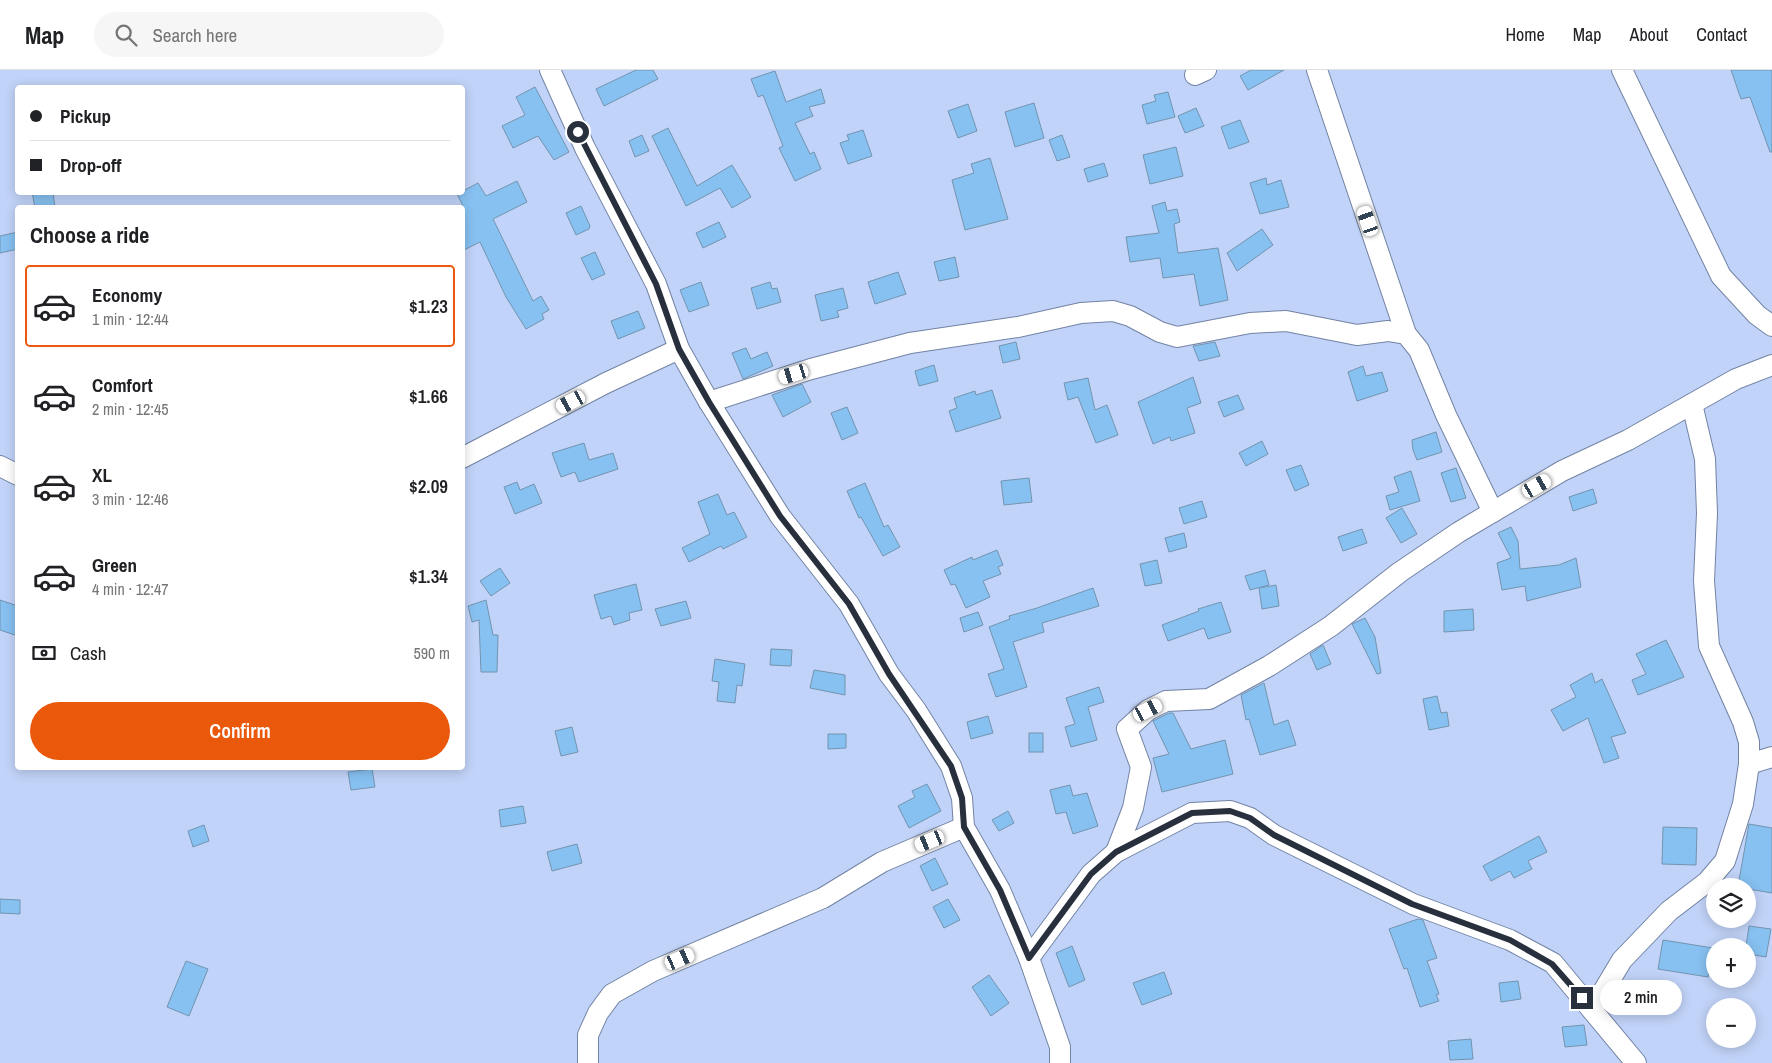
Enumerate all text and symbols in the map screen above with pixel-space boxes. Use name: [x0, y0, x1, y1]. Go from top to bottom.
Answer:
search box: [94, 12, 444, 57]
text: Map: [25, 19, 64, 51]
icon: search: [112, 21, 140, 49]
text: Search here: [152, 22, 237, 48]
text: Home: [1505, 22, 1545, 47]
text: Map: [1573, 22, 1602, 47]
text: About: [1630, 22, 1668, 47]
text: Contact: [1696, 22, 1747, 47]
text: Pickup: [60, 103, 111, 129]
route start: [567, 121, 589, 143]
text: Drop-off: [60, 152, 121, 178]
car: [1356, 204, 1379, 238]
text: Choose a ride: [30, 220, 149, 250]
text: Economy: [92, 282, 162, 308]
icon: car: [32, 284, 77, 329]
text: $1.23: [409, 293, 448, 319]
text: 1 min · 12:44: [92, 308, 169, 330]
car: [777, 362, 810, 386]
text: Comfort: [92, 372, 153, 398]
icon: car: [32, 374, 77, 419]
text: $1.66: [409, 383, 448, 409]
car: [554, 388, 587, 416]
text: 2 min · 12:45: [92, 398, 169, 420]
text: XL: [92, 462, 112, 488]
icon: car: [32, 464, 77, 509]
car: [1520, 472, 1553, 500]
text: $2.09: [409, 473, 448, 499]
text: 3 min · 12:46: [92, 488, 169, 510]
text: Green: [92, 552, 137, 578]
icon: car: [32, 554, 77, 599]
text: $1.34: [409, 563, 448, 589]
text: 4 min · 12:47: [92, 578, 169, 600]
icon: cash: [30, 639, 58, 667]
text: Cash: [70, 640, 106, 666]
text: 590 m: [414, 642, 450, 664]
car: [1131, 697, 1164, 723]
button: Confirm: [30, 702, 450, 760]
car: [913, 828, 946, 854]
map controls: [1706, 878, 1756, 1048]
button: layers: [1706, 878, 1756, 928]
button: +: [1706, 938, 1756, 988]
car: [663, 946, 696, 972]
callout: 2 min: [1600, 980, 1682, 1016]
text: 2 min: [1624, 986, 1658, 1008]
route end: [1571, 987, 1593, 1009]
button: −: [1706, 998, 1756, 1048]

